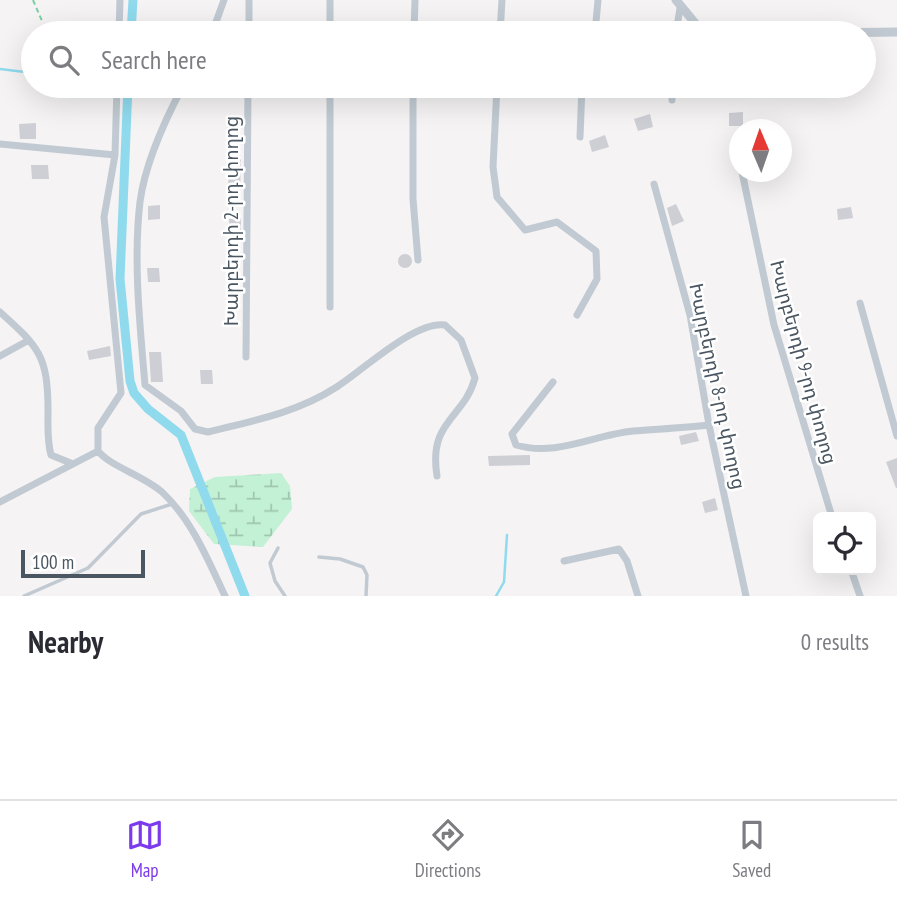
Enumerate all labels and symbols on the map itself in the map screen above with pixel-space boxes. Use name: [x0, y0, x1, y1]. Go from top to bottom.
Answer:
street label: Խարբերդի 2-րդ փողոց: [219, 116, 243, 326]
north arrow: [729, 119, 792, 182]
street label: Խարբերդի 9-րդ փողոց: [765, 257, 843, 467]
street label: Խարբերդի 8-րդ փողոց: [684, 281, 752, 491]
scale bar: [21, 547, 145, 579]

